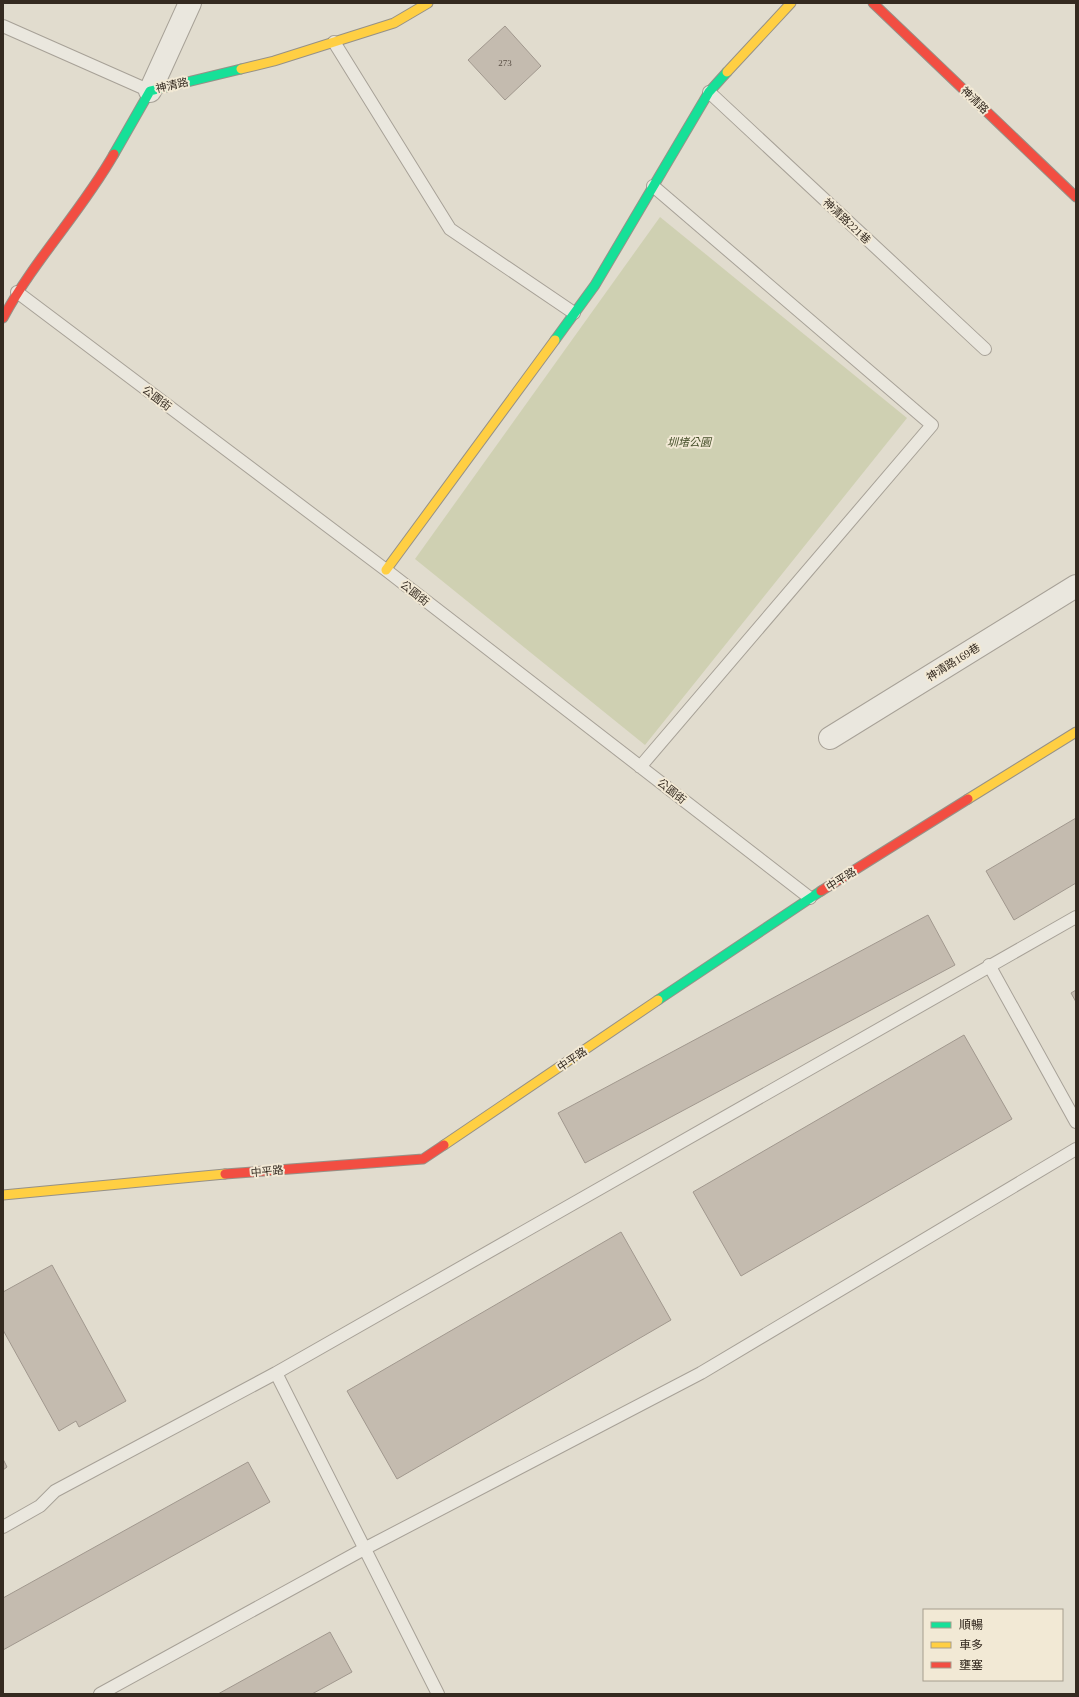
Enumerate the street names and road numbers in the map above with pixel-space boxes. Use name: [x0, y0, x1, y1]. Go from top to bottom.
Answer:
street label: 神清路: [155, 75, 189, 95]
street label: 神清路: [959, 84, 991, 116]
street label: 神清路221巷: [821, 196, 873, 246]
street label: 公園街: [140, 383, 174, 413]
street label: 公園街: [398, 578, 432, 608]
street label: 神清路169巷: [924, 641, 982, 683]
street label: 公園街: [655, 776, 689, 806]
street label: 中平路: [824, 865, 858, 893]
street label: 中平路: [555, 1045, 589, 1073]
street label: 中平路: [250, 1164, 284, 1178]

